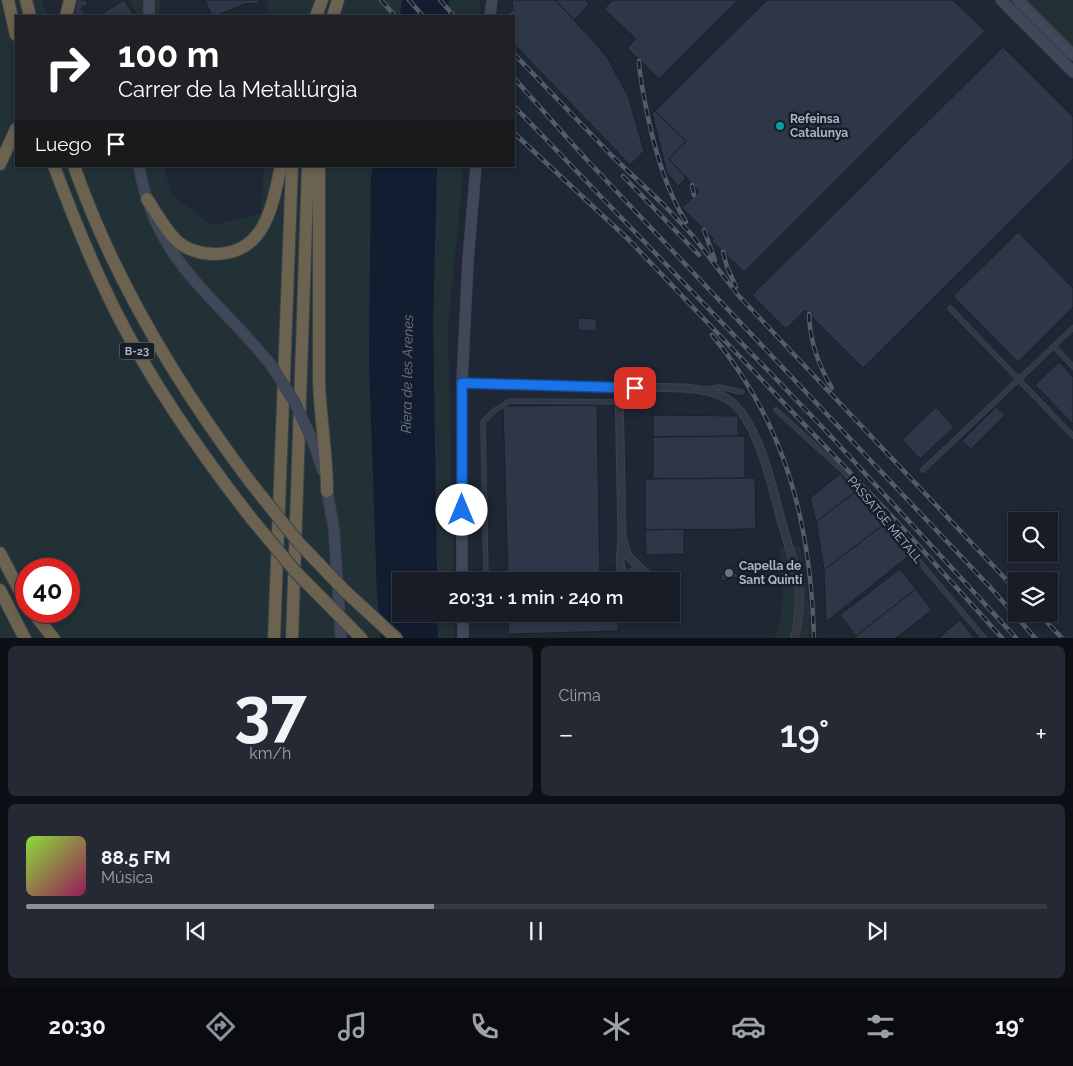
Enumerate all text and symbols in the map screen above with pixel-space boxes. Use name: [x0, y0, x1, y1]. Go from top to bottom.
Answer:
text: 100 m: [118, 34, 219, 75]
icon: right: [35, 35, 100, 100]
text: Carrer de la Metal·lúrgia: [118, 76, 357, 102]
place label: Refeinsa Catalunya: [790, 112, 848, 140]
marker: Refeinsa Catalunya: [774, 120, 786, 132]
icon: arrive: [102, 130, 130, 158]
text: Luego: [35, 133, 92, 155]
water label: Riera de les Arenes: [398, 314, 416, 434]
road number: B-23: [120, 342, 154, 360]
pin: [614, 367, 656, 409]
icon: arrive: [621, 374, 649, 402]
street label: PASSATGE METALL: [845, 474, 925, 566]
position arrow: [435, 483, 487, 535]
map controls: [1008, 512, 1058, 622]
button: search: [1008, 512, 1058, 562]
speed limit sign: 40: [15, 558, 80, 623]
place label: Capella de Sant Quintí: [739, 559, 803, 587]
marker: Capella de Sant Quintí: [723, 567, 735, 579]
button: layers: [1008, 572, 1058, 622]
text: 20:31 · 1 min · 240 m: [449, 586, 623, 608]
text: 37: [234, 673, 307, 749]
text: Clima: [559, 686, 601, 705]
text: 19°: [780, 711, 829, 756]
text: −: [559, 718, 574, 751]
text: +: [1035, 718, 1047, 751]
text: km/h: [249, 744, 291, 763]
text: 88.5 FM: [101, 846, 171, 868]
text: Música: [101, 868, 153, 887]
icon: previous: [182, 917, 210, 945]
icon: pause: [522, 917, 550, 945]
icon: next: [863, 917, 891, 945]
icon: directions: [203, 1009, 238, 1044]
icon: music: [335, 1009, 370, 1044]
icon: phone: [467, 1009, 502, 1044]
icon: climate: [599, 1009, 634, 1044]
icon: car: [731, 1009, 766, 1044]
icon: filters: [863, 1009, 898, 1044]
text: 20:30: [49, 1013, 106, 1039]
text: 19°: [995, 1013, 1024, 1039]

